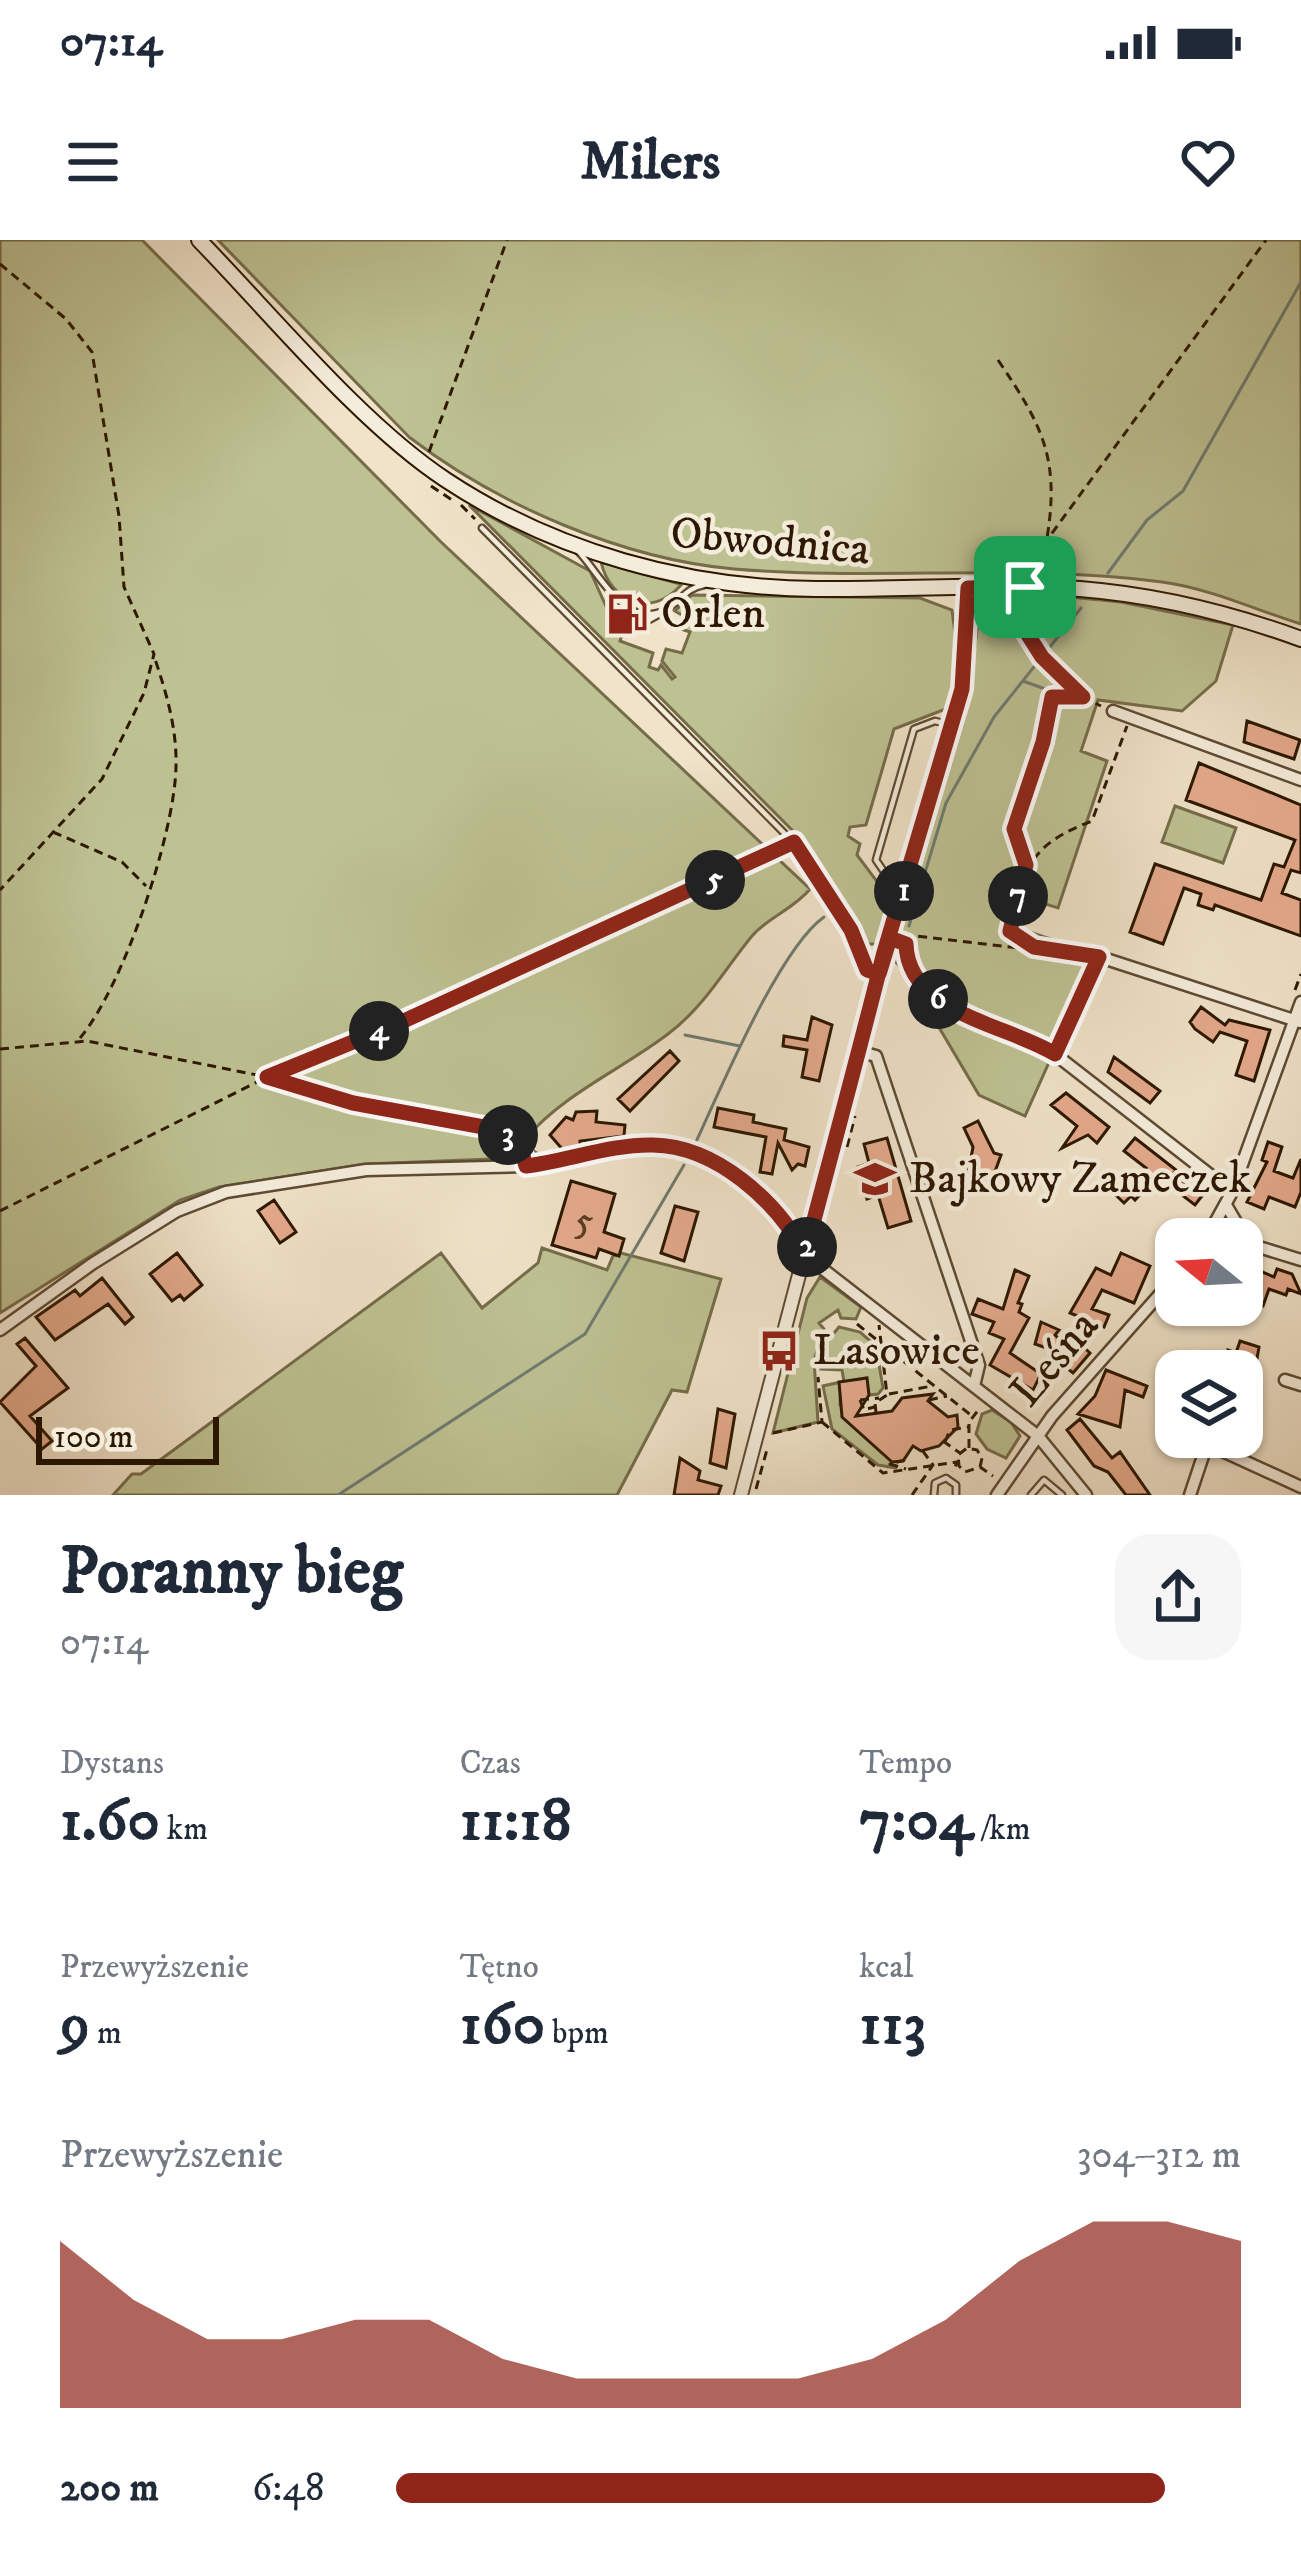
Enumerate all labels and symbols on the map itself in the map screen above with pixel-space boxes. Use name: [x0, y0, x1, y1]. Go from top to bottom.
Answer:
street label: Obwodnica: [668, 505, 872, 579]
pin: [974, 536, 1076, 638]
place label: Orlen: [661, 586, 765, 642]
fuel station icon: Orlen: [604, 591, 650, 637]
pin: 5: [685, 850, 745, 910]
pin: 1: [874, 861, 934, 921]
pin: 7: [988, 866, 1048, 926]
pin: 6: [908, 969, 968, 1029]
pin: 4: [349, 1001, 409, 1061]
pin: 3: [478, 1105, 538, 1165]
place label: Bajkowy Zameczek: [909, 1151, 1251, 1207]
school or university icon: Bajkowy Zameczek: [852, 1156, 898, 1202]
house number: 5: [574, 1197, 594, 1246]
pin: 2: [777, 1217, 837, 1277]
north arrow: [1155, 1218, 1263, 1326]
street label: Leśna: [999, 1299, 1111, 1419]
place label: Lasowice: [813, 1323, 980, 1379]
bus stop icon: Lasowice: [756, 1328, 802, 1374]
scale bar: [36, 1411, 219, 1464]

